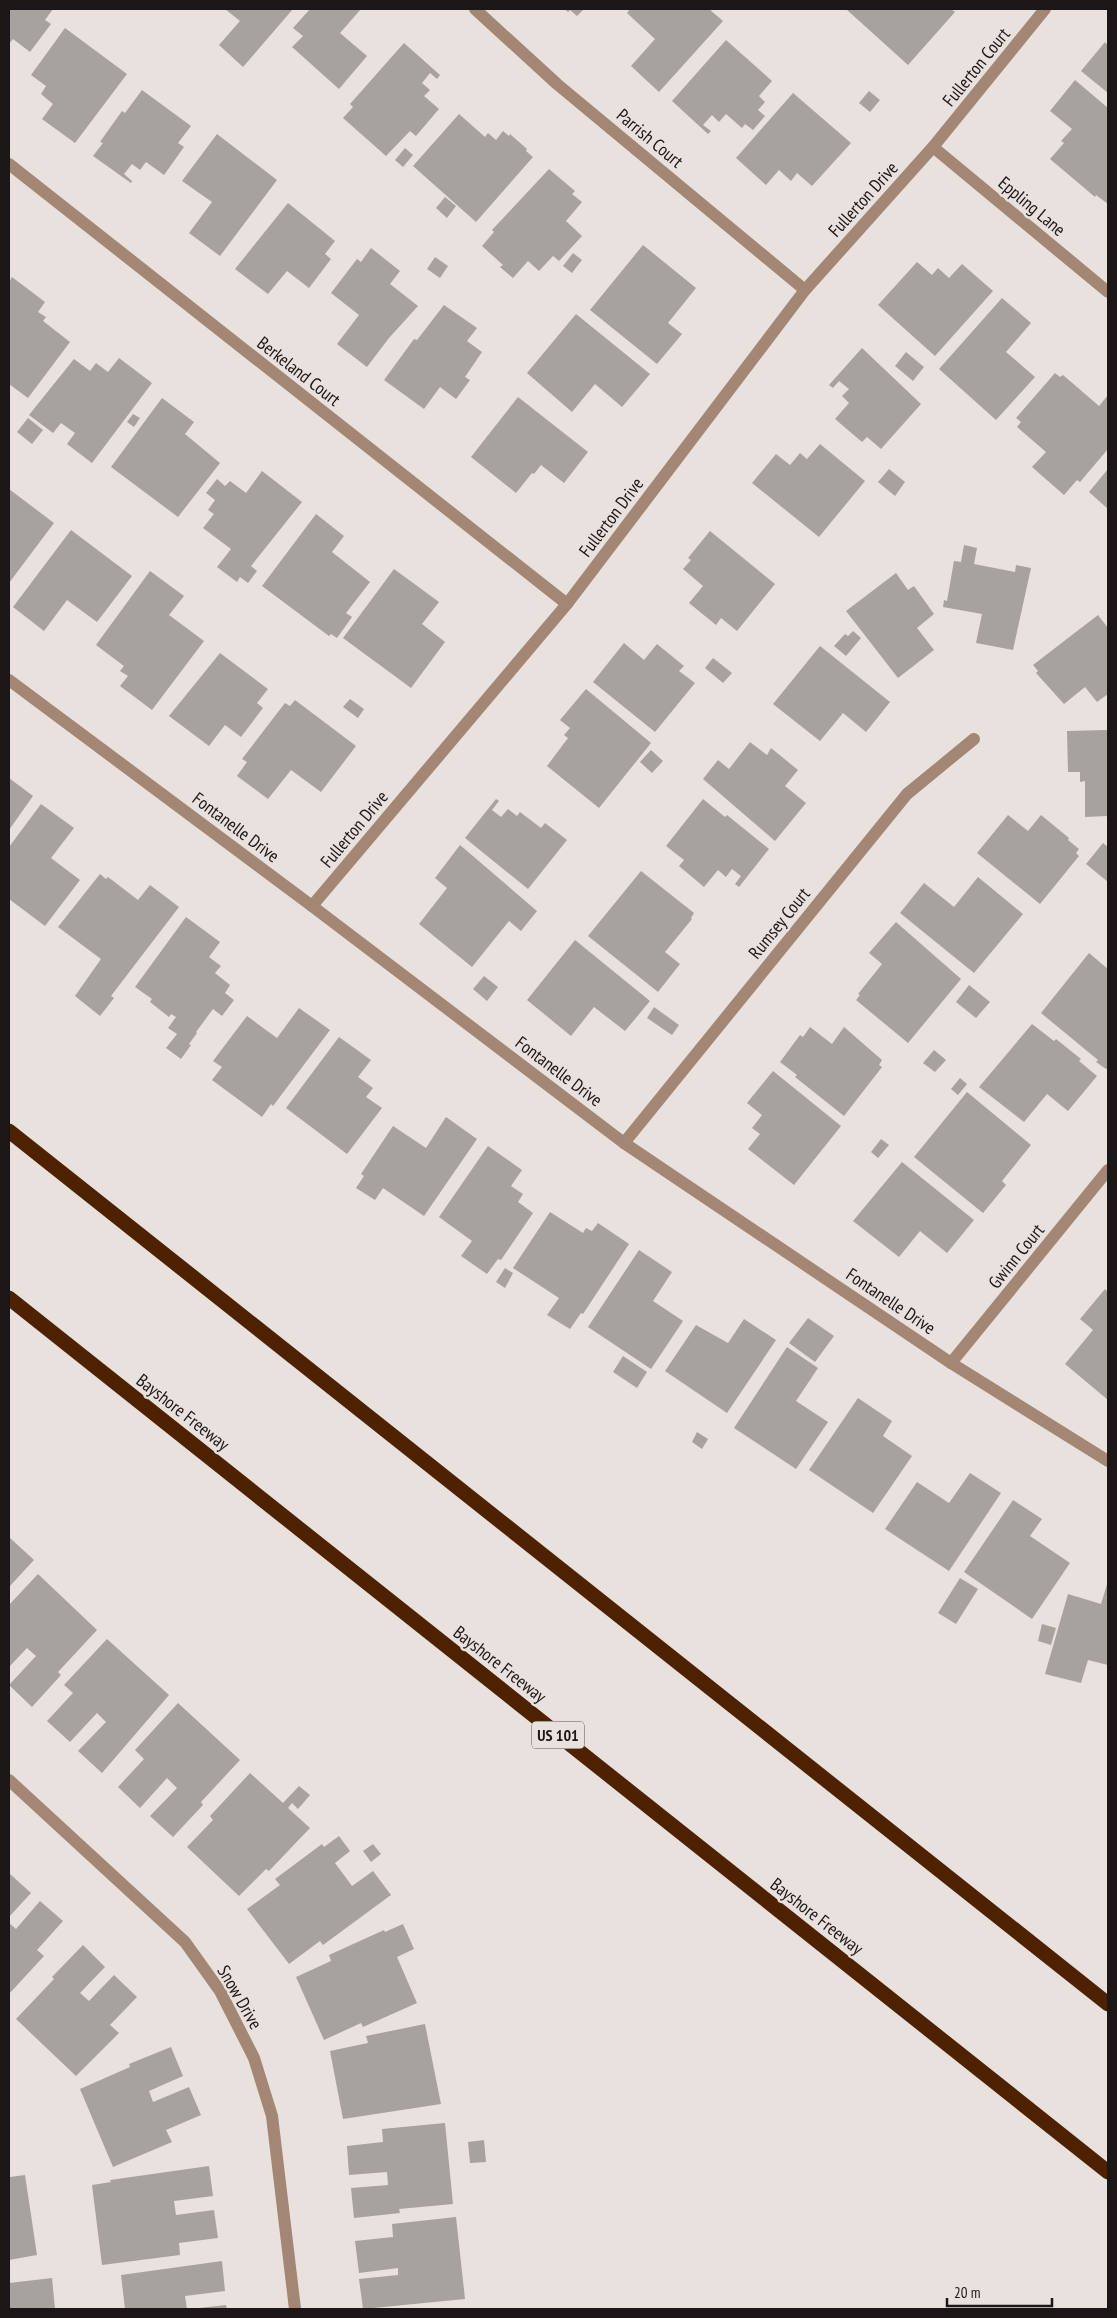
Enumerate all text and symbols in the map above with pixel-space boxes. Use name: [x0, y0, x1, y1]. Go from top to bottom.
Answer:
street label: Fullerton Court: [937, 23, 1015, 111]
street label: Parrish Court: [612, 103, 688, 173]
street label: Fullerton Drive: [823, 157, 903, 241]
street label: Eppling Lane: [994, 171, 1070, 241]
street label: Berkeland Court: [253, 331, 345, 411]
street label: Fullerton Drive: [574, 473, 648, 561]
street label: Fullerton Drive: [315, 786, 393, 872]
street label: Fontanelle Drive: [188, 787, 284, 867]
street label: Rumsey Court: [743, 883, 815, 963]
street label: Fontanelle Drive: [511, 1031, 607, 1111]
street label: Gwinn Court: [983, 1219, 1049, 1293]
street label: Fontanelle Drive: [842, 1263, 940, 1339]
street label: Bayshore Freeway: [132, 1368, 234, 1456]
street label: Bayshore Freeway: [449, 1620, 551, 1708]
road number: US 101: [532, 1722, 584, 1748]
street label: Bayshore Freeway: [766, 1872, 868, 1960]
street label: Snow Drive: [213, 1961, 267, 2033]
scale bar: [947, 2276, 1052, 2308]
text: 20 m: [954, 2283, 980, 2302]

